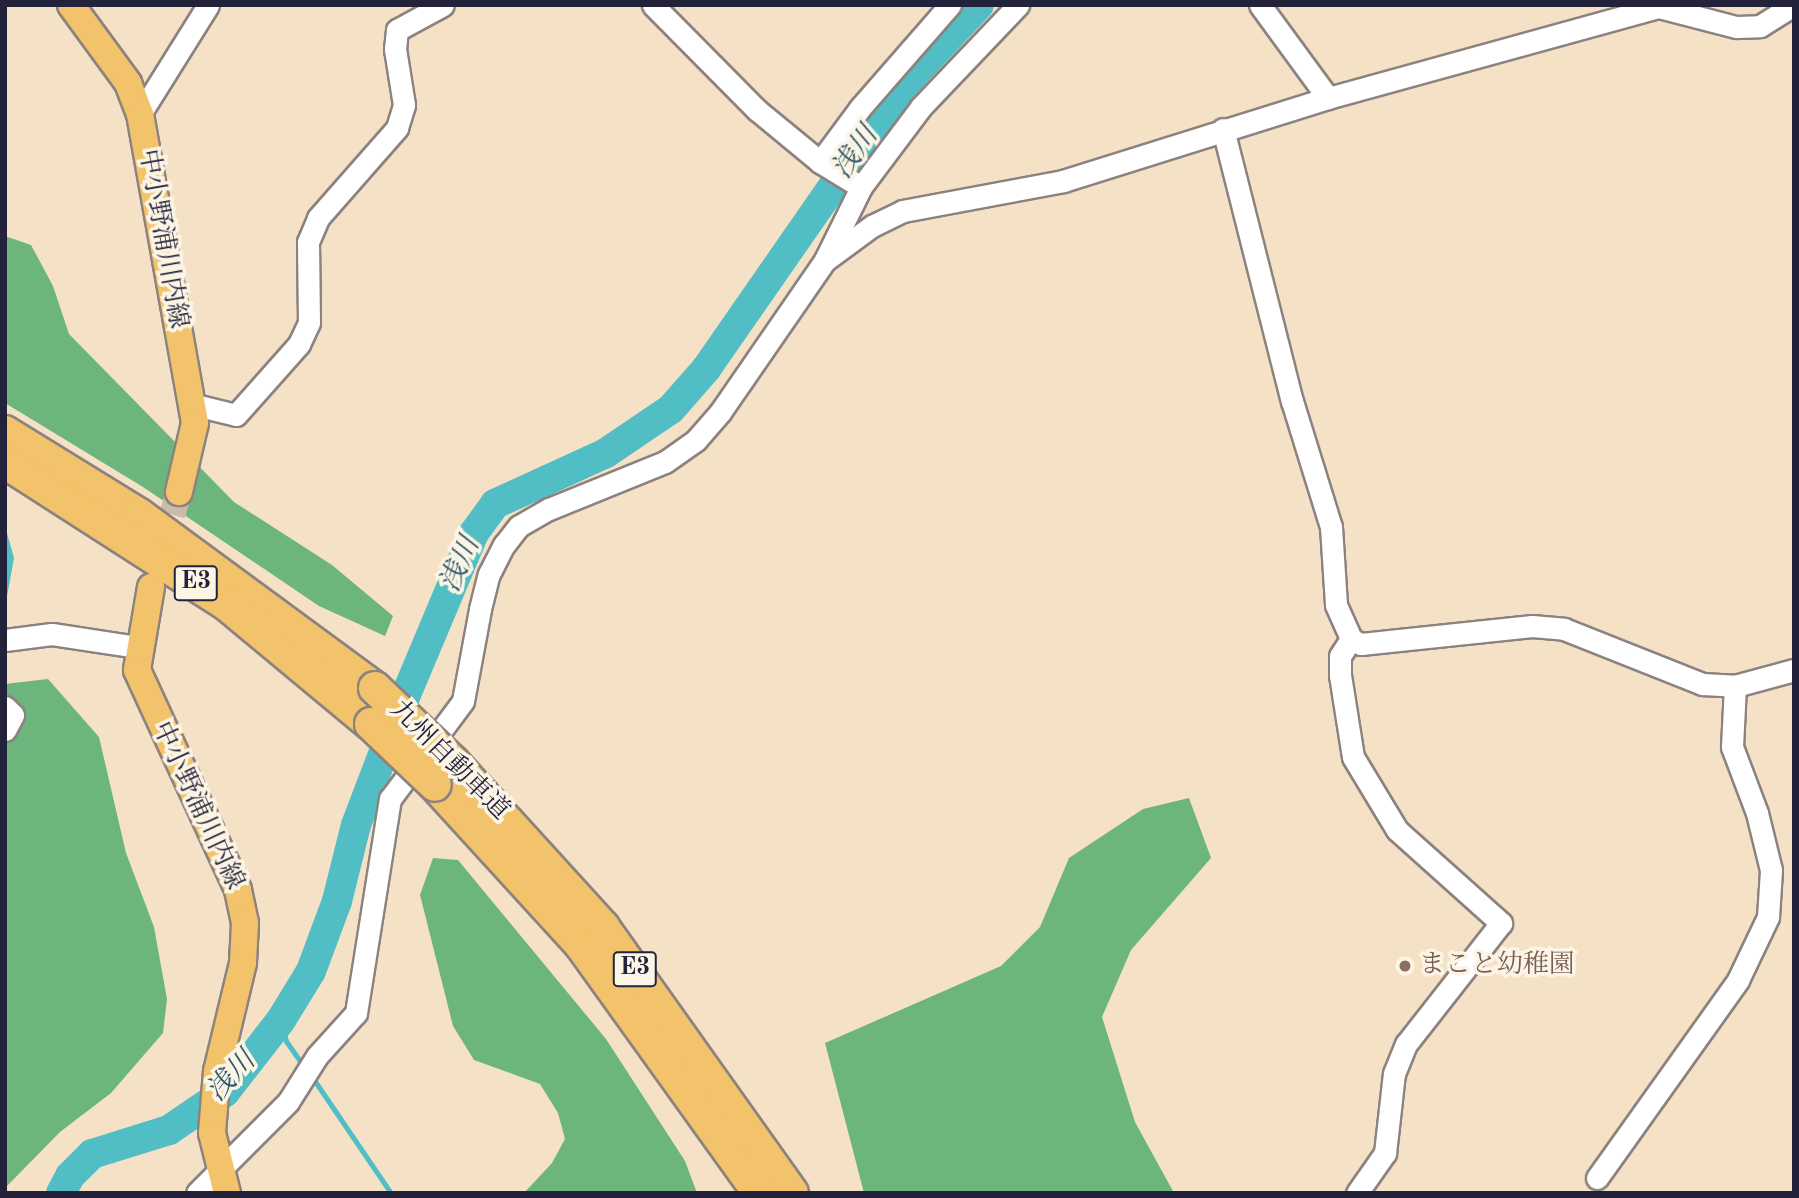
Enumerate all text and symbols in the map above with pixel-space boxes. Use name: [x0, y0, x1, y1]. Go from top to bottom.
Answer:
water label: 浅川: [826, 120, 886, 186]
street label: 中小野浦川内線: [131, 147, 193, 331]
water label: 浅川: [434, 533, 488, 597]
road number: E3: [173, 562, 219, 604]
street label: 九州自動車道: [383, 695, 515, 827]
street label: 中小野浦川内線: [144, 717, 250, 895]
road number: E3: [612, 948, 658, 989]
place label: まこと幼稚園: [1419, 950, 1575, 982]
marker: まこと幼稚園: [1397, 958, 1413, 974]
water label: 浅川: [201, 1045, 263, 1109]

